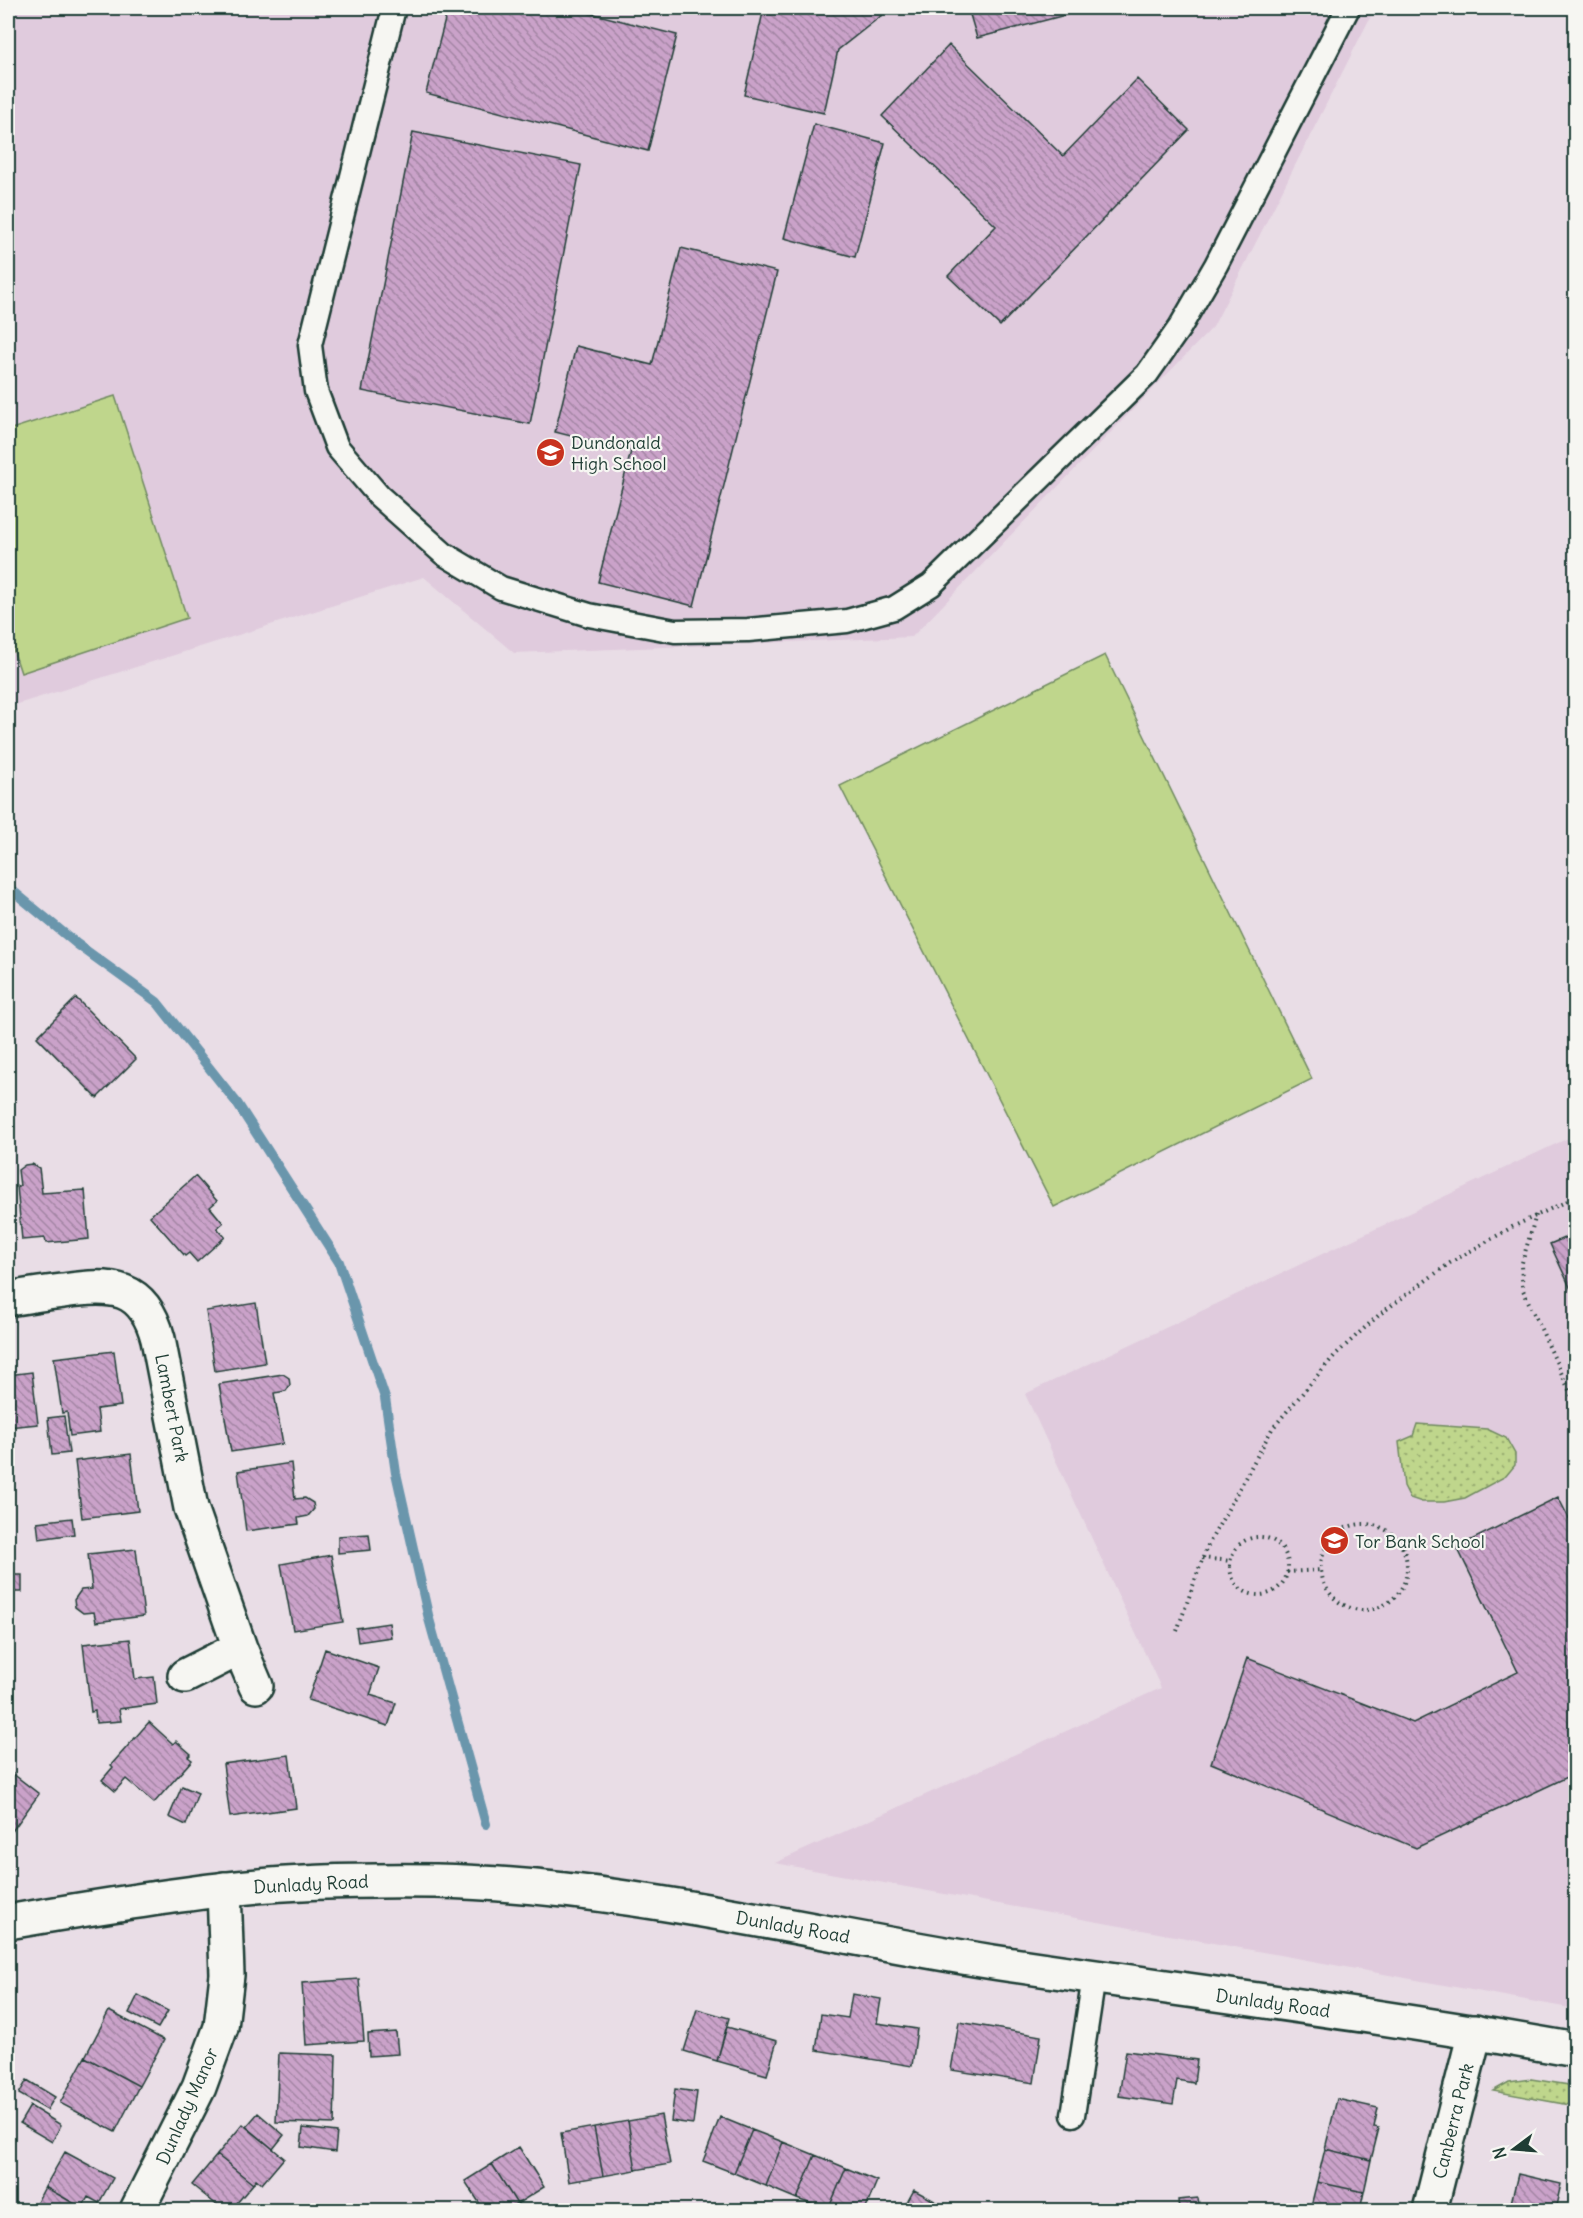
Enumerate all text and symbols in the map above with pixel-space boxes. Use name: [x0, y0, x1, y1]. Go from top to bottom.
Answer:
place label: Dundonald High School: [571, 431, 667, 475]
school or university icon: Dundonald High School: [534, 436, 566, 468]
street label: Lambert Park: [150, 1352, 194, 1464]
school or university icon: Tor Bank School: [1318, 1525, 1350, 1557]
place label: Tor Bank School: [1355, 1530, 1485, 1553]
street label: Dunlady Road: [253, 1869, 370, 1899]
street label: Dunlady Road: [734, 1906, 852, 1948]
street label: Dunlady Road: [1214, 1984, 1332, 2022]
street label: Dunlady Manor: [151, 2043, 223, 2168]
street label: Canberra Park: [1428, 2061, 1478, 2181]
north arrow: [1484, 2119, 1544, 2179]
text: N: [1488, 2145, 1511, 2161]

